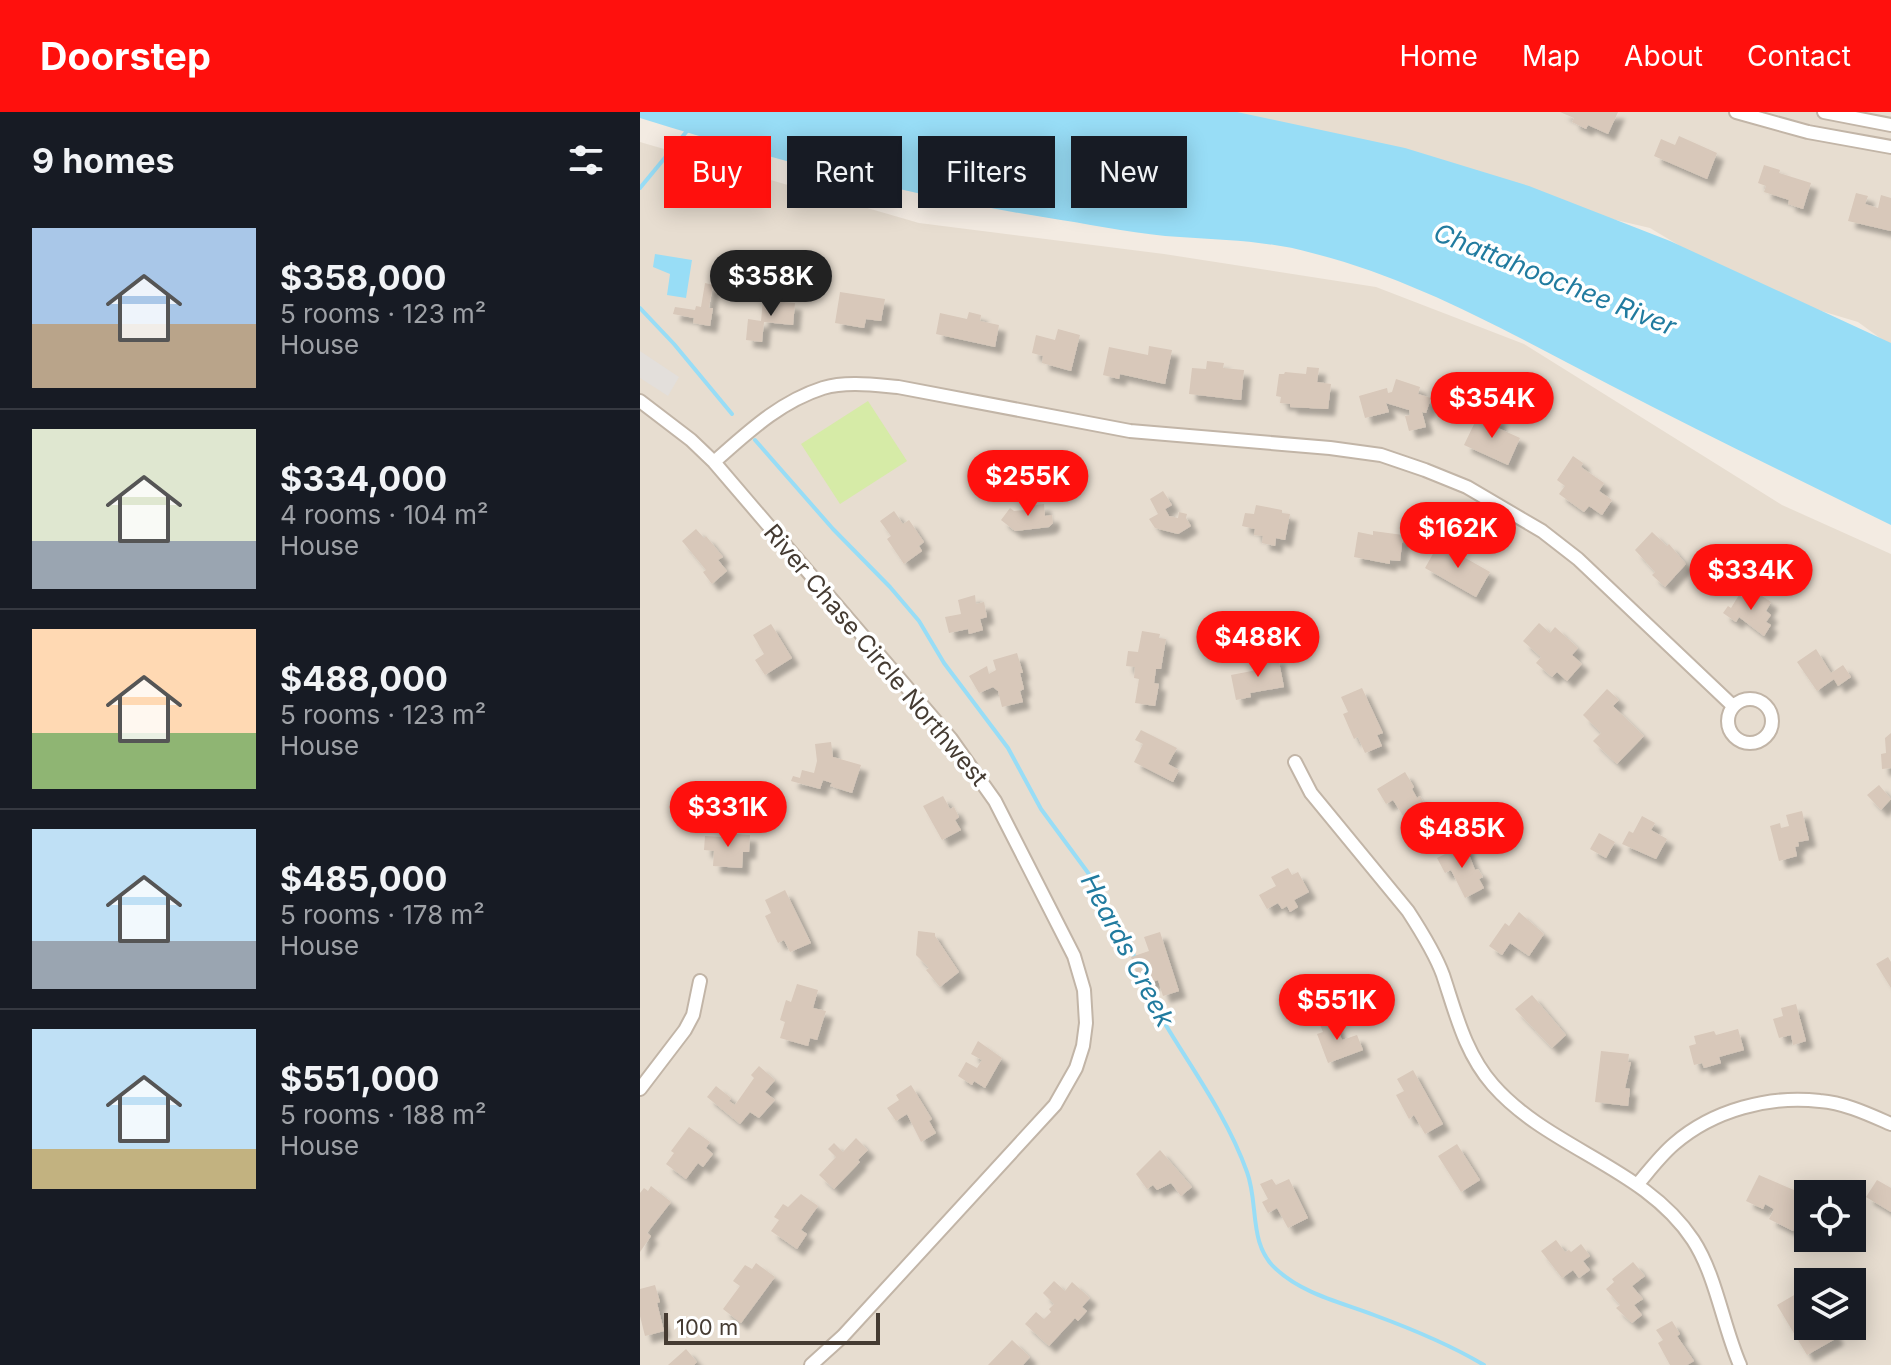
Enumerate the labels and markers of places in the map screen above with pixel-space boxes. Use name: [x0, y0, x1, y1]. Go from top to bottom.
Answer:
pin: $358K: [715, 250, 827, 318]
pin: $354K: [1436, 372, 1548, 440]
pin: $255K: [972, 450, 1084, 518]
pin: $162K: [1402, 502, 1514, 570]
pin: $334K: [1695, 544, 1807, 612]
pin: $488K: [1202, 611, 1314, 679]
pin: $331K: [672, 781, 784, 849]
pin: $485K: [1406, 802, 1518, 870]
pin: $551K: [1281, 974, 1393, 1042]

